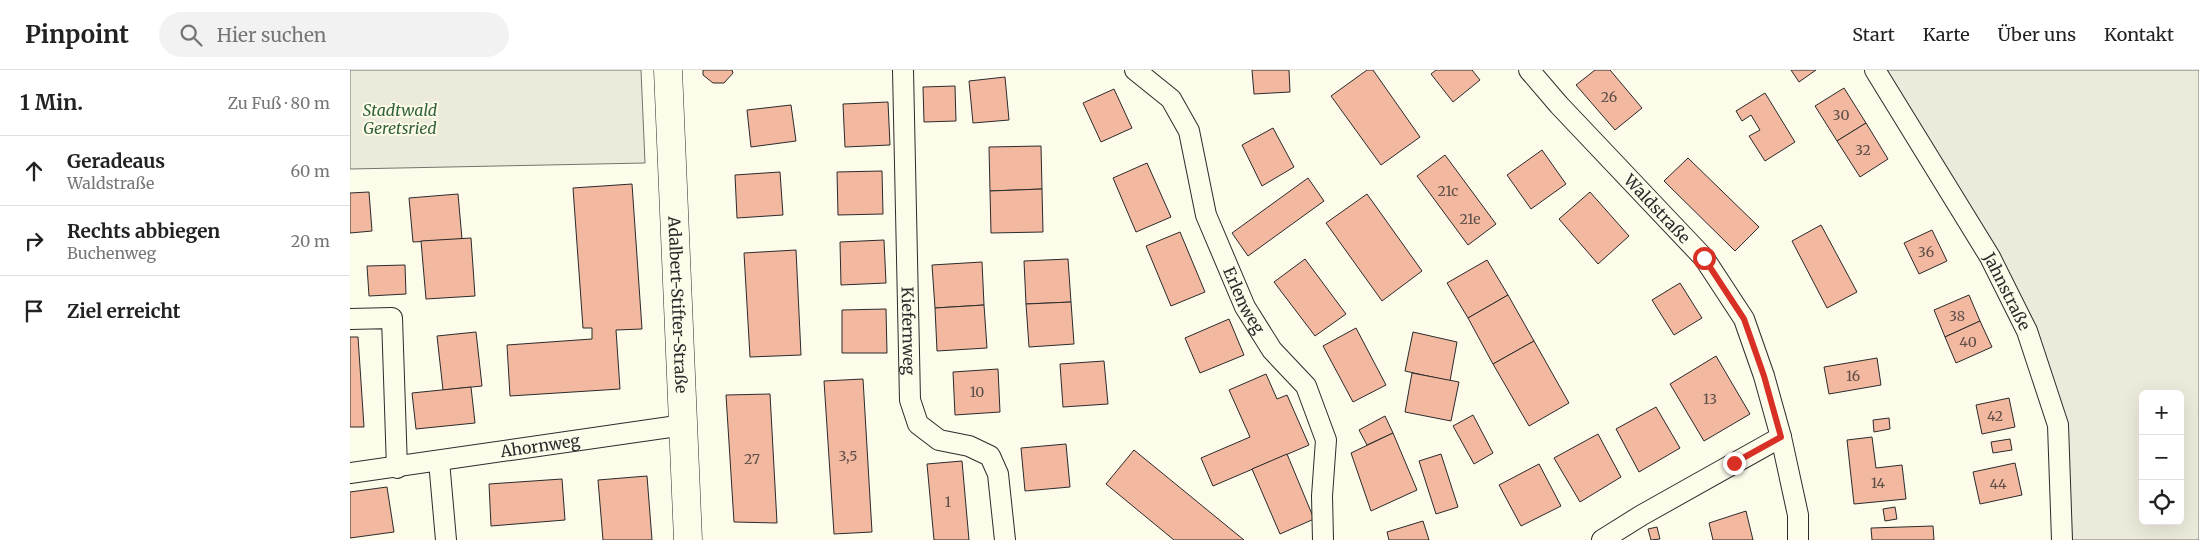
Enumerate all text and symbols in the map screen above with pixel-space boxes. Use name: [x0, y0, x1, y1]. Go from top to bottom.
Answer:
search box: [159, 12, 509, 57]
text: Pinpoint: [25, 19, 129, 50]
icon: search: [177, 21, 205, 49]
text: Hier suchen: [217, 23, 326, 47]
text: Start: [1852, 23, 1895, 46]
text: Karte: [1923, 23, 1970, 46]
text: Über uns: [1998, 23, 2076, 46]
text: Kontakt: [2104, 23, 2174, 46]
house number: 26: [1601, 88, 1617, 106]
text: 1 Min.: [20, 89, 83, 116]
text: Zu Fuß · 80 m: [228, 93, 330, 113]
park label: Stadtwald Geretsried: [363, 100, 438, 138]
house number: 30: [1833, 106, 1849, 124]
house number: 32: [1855, 141, 1871, 159]
text: Geradeaus: [67, 149, 165, 173]
icon: ahead: [20, 157, 48, 185]
text: 60 m: [290, 161, 330, 181]
street label: Waldstraße: [1619, 169, 1695, 247]
text: Waldstraße: [67, 173, 154, 193]
house number: 21c: [1438, 182, 1458, 200]
house number: 21e: [1459, 210, 1481, 228]
street label: Adalbert-Stifter-Straße: [664, 215, 692, 394]
text: Rechts abbiegen: [67, 219, 220, 243]
icon: right: [20, 227, 48, 255]
text: 20 m: [291, 231, 330, 251]
text: Buchenweg: [67, 243, 156, 263]
house number: 36: [1918, 243, 1934, 261]
route start: [1693, 247, 1716, 270]
street label: Jahnstraße: [1979, 248, 2035, 333]
street label: Erlenweg: [1219, 264, 1269, 338]
street label: Kiefernweg: [898, 287, 919, 376]
icon: arrive: [20, 297, 48, 325]
text: Ziel erreicht: [67, 299, 180, 323]
house number: 38: [1949, 307, 1965, 325]
house number: 40: [1959, 333, 1977, 351]
house number: 16: [1846, 367, 1860, 385]
house number: 10: [970, 383, 984, 401]
house number: 13: [1703, 390, 1717, 408]
map controls: [2139, 390, 2184, 525]
button: +: [2139, 390, 2184, 435]
house number: 42: [1987, 407, 2003, 425]
street label: Ahornweg: [498, 430, 582, 461]
button: −: [2139, 435, 2184, 480]
house number: 3,5: [839, 447, 857, 465]
house number: 27: [744, 450, 760, 468]
route end: [1723, 452, 1746, 475]
house number: 14: [1871, 474, 1885, 492]
house number: 44: [1989, 475, 2007, 493]
button: locate: [2139, 480, 2184, 525]
house number: 1: [945, 493, 951, 511]

